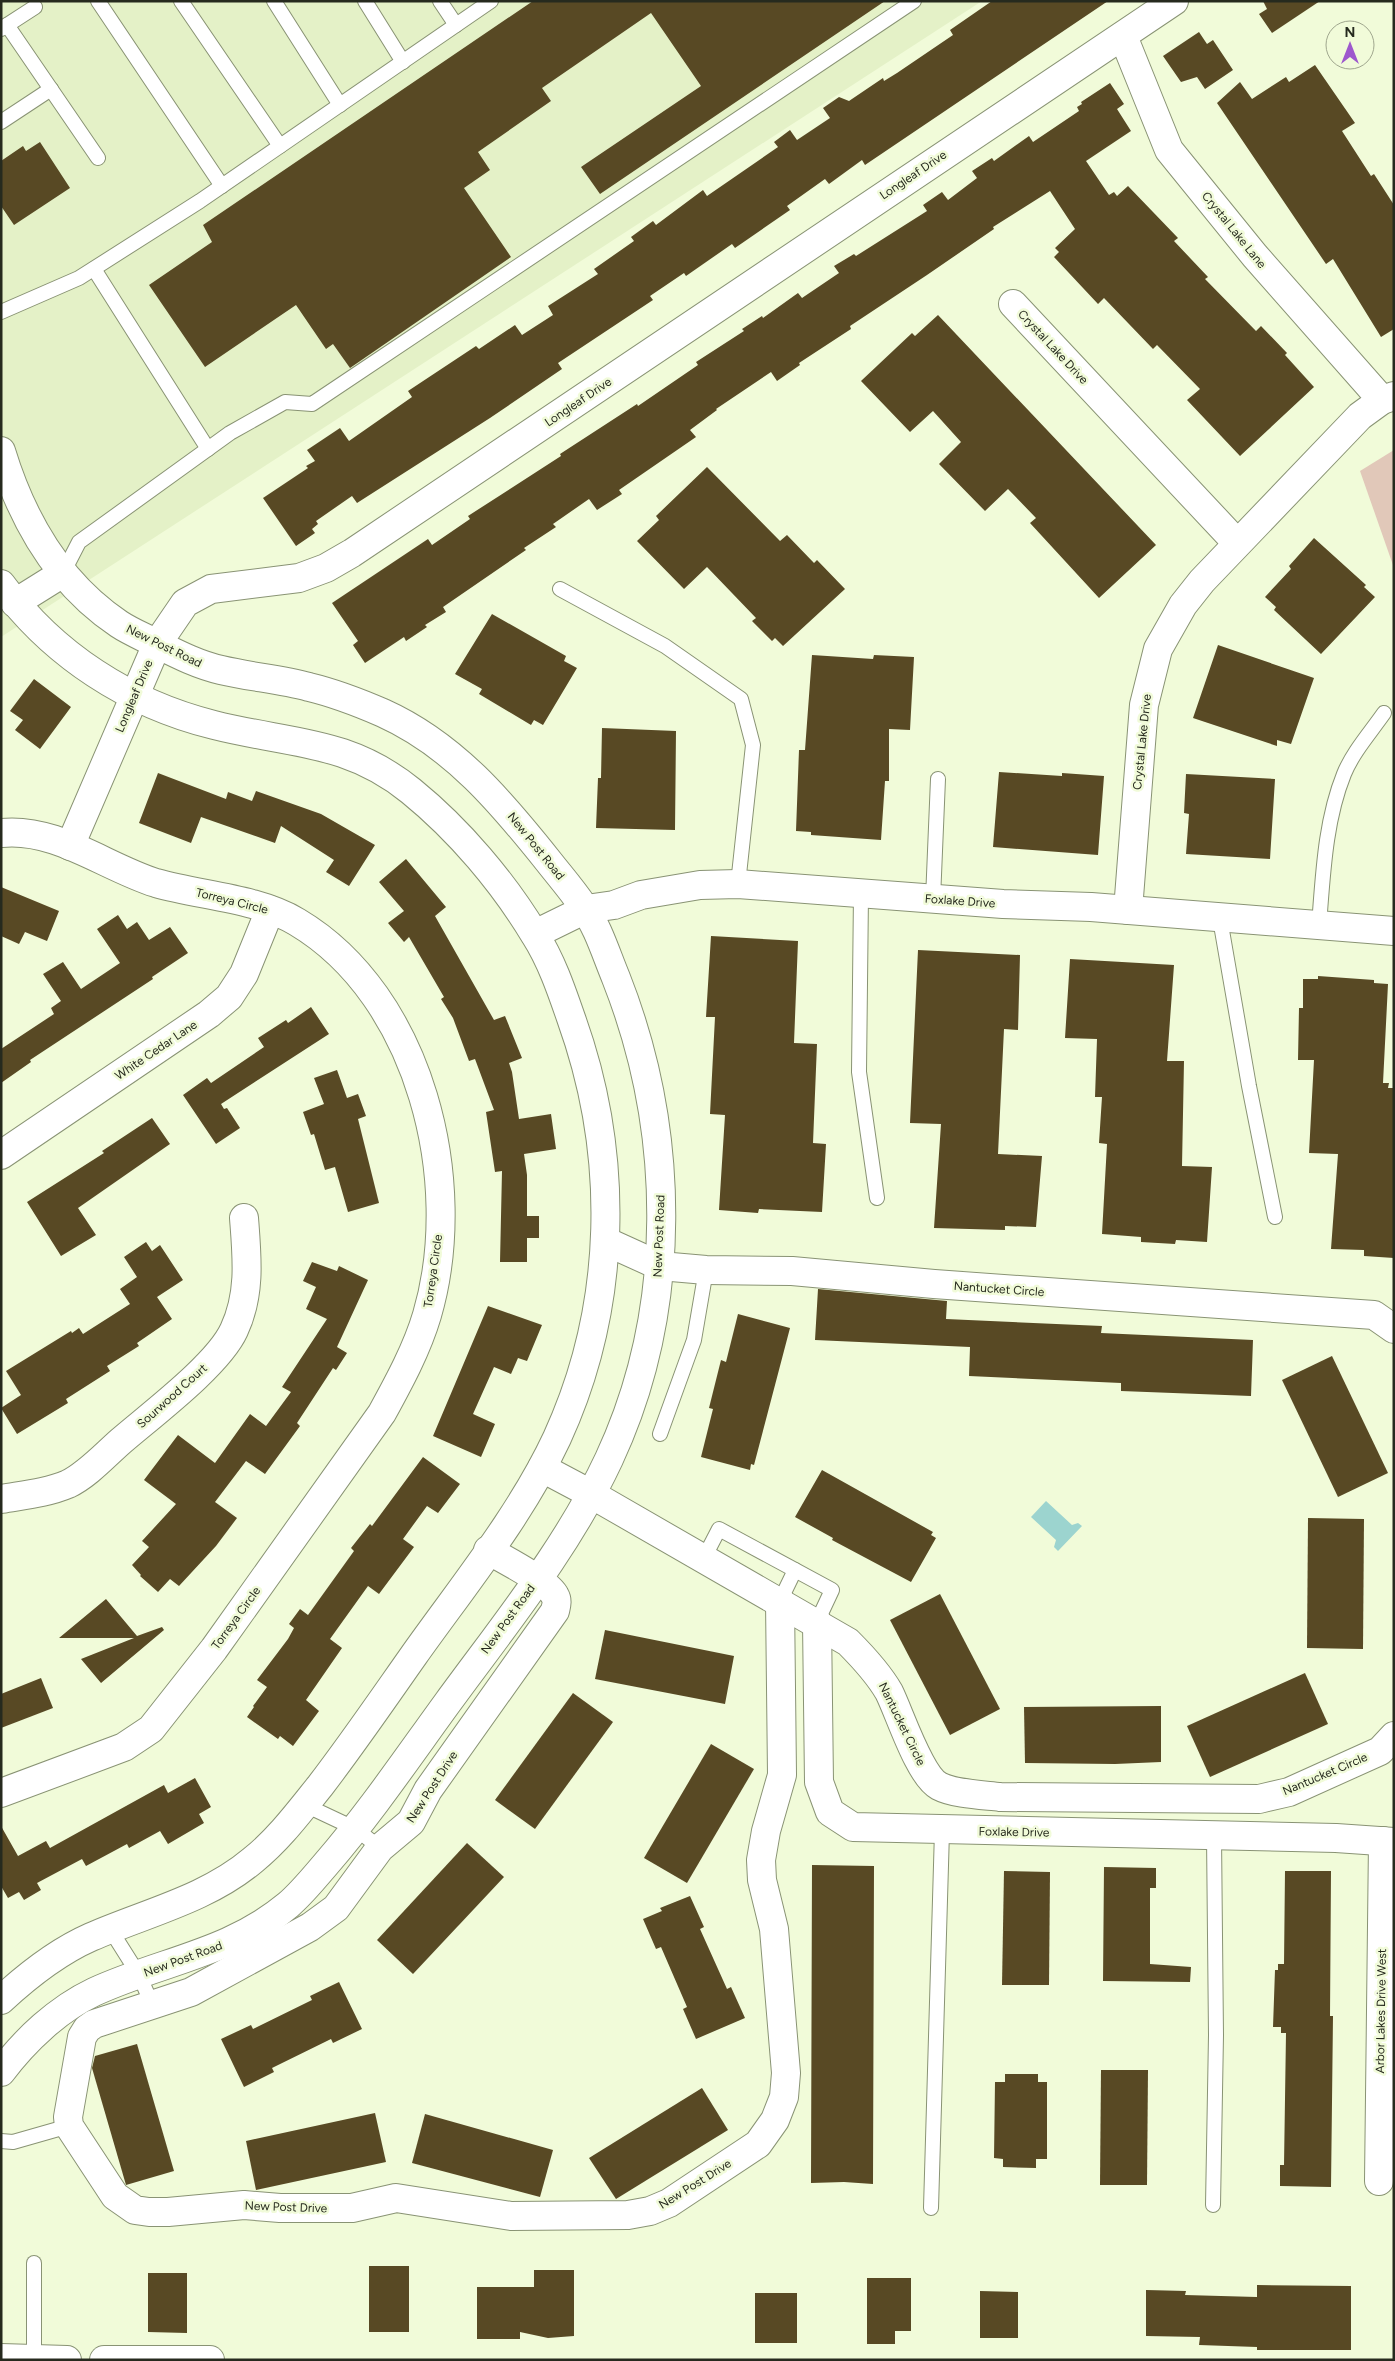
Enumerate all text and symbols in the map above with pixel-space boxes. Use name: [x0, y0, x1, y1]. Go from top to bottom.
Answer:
north arrow: [1325, 20, 1375, 70]
text: N: [1345, 24, 1355, 41]
street label: Longleaf Drive: [877, 147, 949, 202]
street label: Crystal Lake Lane: [1199, 189, 1269, 271]
street label: Crystal Lake Drive: [1015, 307, 1091, 387]
street label: Longleaf Drive: [542, 374, 614, 429]
street label: New Post Road: [124, 622, 204, 670]
street label: Longleaf Drive: [112, 657, 156, 734]
street label: Crystal Lake Drive: [1130, 693, 1154, 791]
street label: New Post Road: [505, 810, 567, 882]
street label: Torreya Circle: [195, 885, 270, 917]
street label: Foxlake Drive: [924, 892, 996, 910]
street label: White Cedar Lane: [112, 1017, 200, 1083]
street label: New Post Road: [651, 1194, 667, 1278]
street label: Torreya Circle: [421, 1233, 445, 1309]
street label: Nantucket Circle: [953, 1279, 1045, 1299]
street label: Sourwood Court: [134, 1361, 210, 1431]
street label: New Post Road: [478, 1581, 538, 1657]
street label: Torreya Circle: [209, 1584, 264, 1652]
street label: Nantucket Circle: [876, 1680, 928, 1768]
street label: New Post Drive: [404, 1748, 461, 1825]
street label: Nantucket Circle: [1280, 1750, 1370, 1798]
street label: Foxlake Drive: [979, 1824, 1050, 1840]
street label: New Post Road: [142, 1938, 224, 1980]
street label: Arbor Lakes Drive West: [1373, 1948, 1389, 2074]
street label: New Post Drive: [656, 2156, 734, 2212]
street label: New Post Drive: [244, 2199, 328, 2215]

